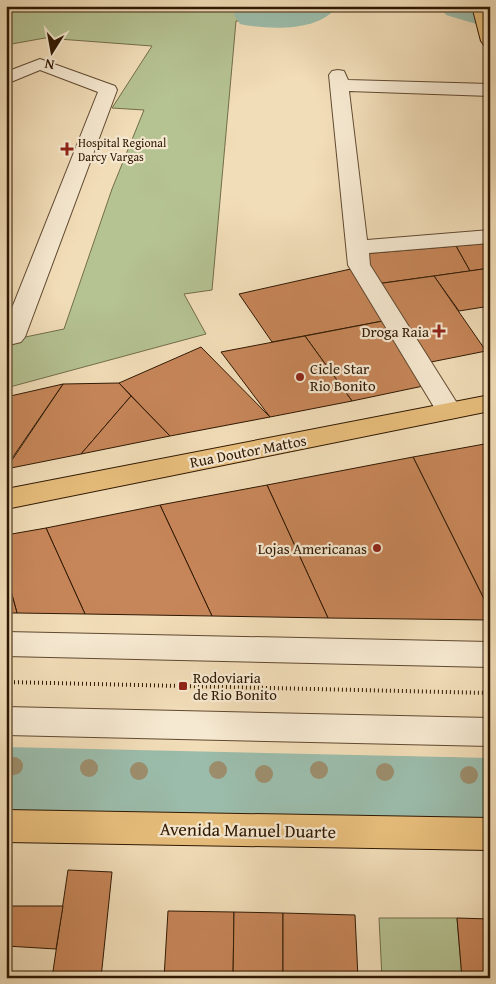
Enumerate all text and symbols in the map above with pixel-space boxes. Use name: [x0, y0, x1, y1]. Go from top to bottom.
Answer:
north arrow: [28, 28, 78, 78]
text: N: [42, 54, 56, 75]
place label: Hospital Regional Darcy Vargas: [78, 134, 167, 165]
marker: Hospital Regional Darcy Vargas: [60, 142, 74, 156]
place label: Droga Raia: [361, 321, 429, 342]
marker: Droga Raia: [433, 325, 445, 337]
place label: Cicle Star Rio Bonito: [310, 358, 376, 396]
marker: Cicle Star Rio Bonito: [294, 371, 306, 383]
street label: Rua Doutor Mattos: [188, 429, 308, 473]
place label: Lojas Americanas: [258, 538, 367, 559]
marker: Lojas Americanas: [371, 542, 383, 554]
place label: Rodoviaria de Rio Bonito: [193, 667, 277, 705]
marker: Rodoviaria de Rio Bonito: [177, 680, 189, 692]
street label: Avenida Manuel Duarte: [160, 815, 336, 845]

